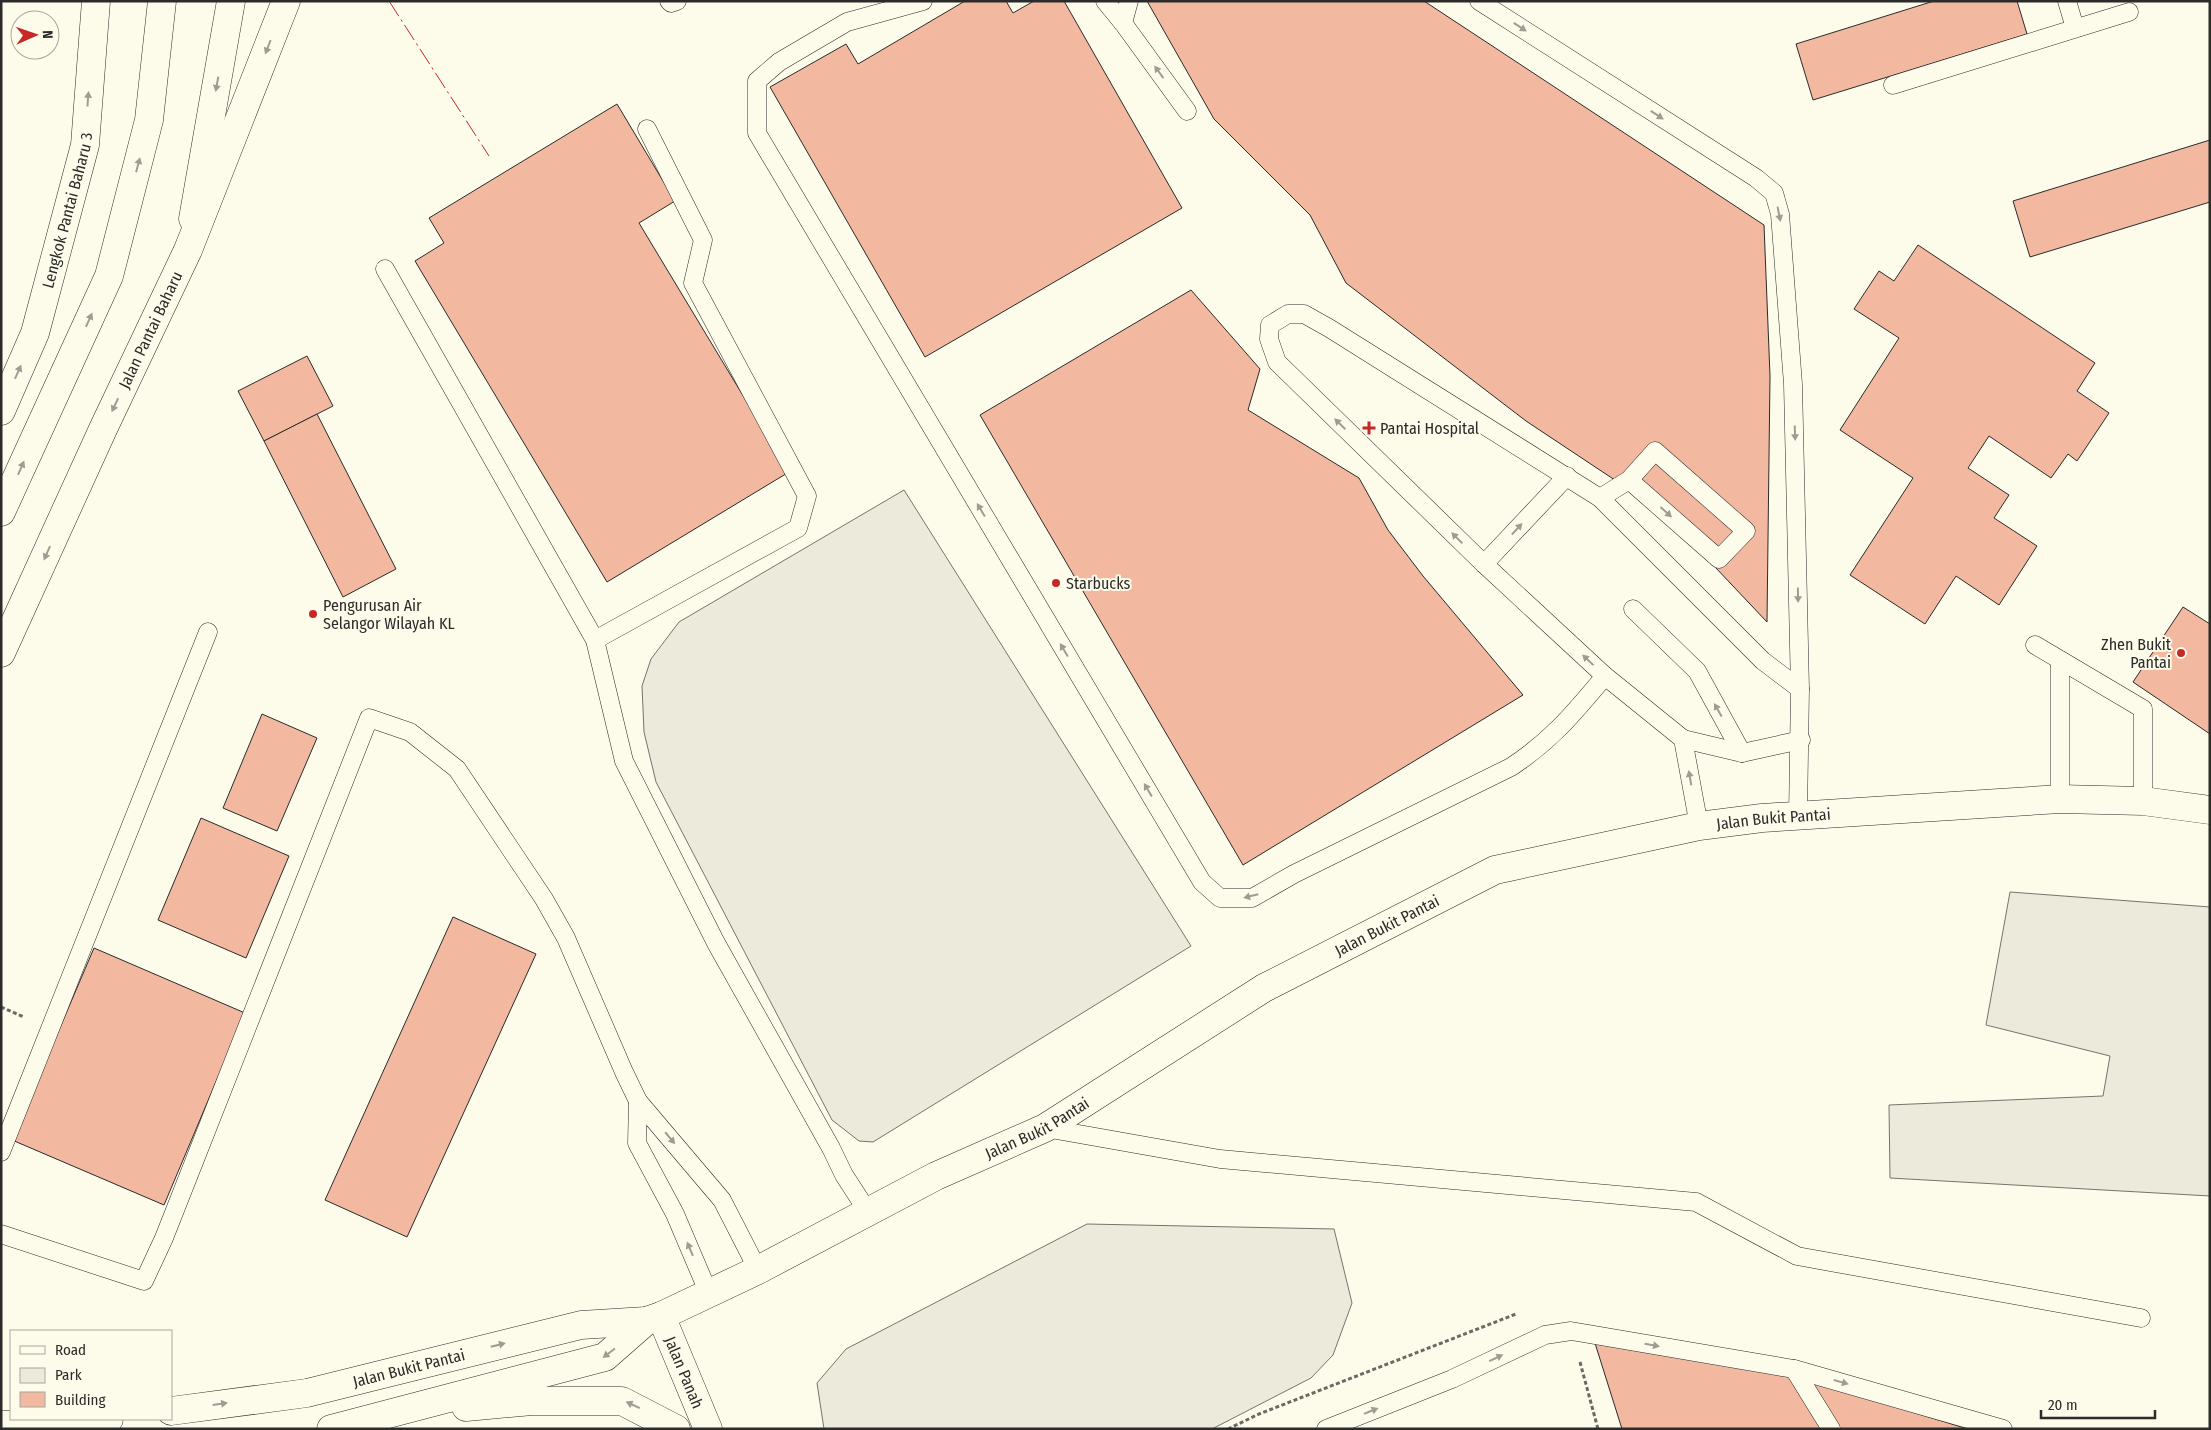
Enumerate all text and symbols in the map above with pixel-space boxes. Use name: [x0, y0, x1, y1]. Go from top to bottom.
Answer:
north arrow: [10, 10, 60, 60]
one-way arrow: [1514, 23, 1527, 32]
text: N: [39, 30, 56, 39]
one-way arrow: [264, 39, 271, 54]
one-way arrow: [1154, 65, 1164, 79]
one-way arrow: [212, 76, 220, 92]
one-way arrow: [84, 90, 92, 106]
one-way arrow: [1651, 110, 1664, 119]
street label: Lengkok Pantai Baharu 3: [38, 132, 95, 290]
one-way arrow: [134, 158, 142, 173]
one-way arrow: [1776, 207, 1784, 223]
street label: Jalan Pantai Baharu: [114, 268, 186, 392]
one-way arrow: [85, 313, 93, 327]
one-way arrow: [15, 365, 23, 379]
one-way arrow: [110, 398, 118, 412]
one-way arrow: [1335, 418, 1347, 430]
place label: Pantai Hospital: [1380, 419, 1479, 438]
marker: Pantai Hospital: [1362, 421, 1376, 435]
one-way arrow: [1791, 425, 1799, 441]
one-way arrow: [18, 461, 26, 475]
one-way arrow: [977, 504, 986, 517]
one-way arrow: [1659, 507, 1672, 518]
one-way arrow: [1511, 523, 1523, 535]
one-way arrow: [1451, 532, 1463, 544]
one-way arrow: [43, 546, 51, 560]
place label: Starbucks: [1066, 574, 1131, 593]
marker: Starbucks: [1050, 577, 1062, 589]
one-way arrow: [1794, 588, 1802, 604]
place label: Pengurusan Air Selangor Wilayah KL: [323, 596, 455, 633]
marker: Pengurusan Air Selangor Wilayah KL: [307, 608, 319, 620]
place label: Zhen Bukit Pantai: [2101, 635, 2172, 672]
one-way arrow: [1060, 643, 1069, 656]
marker: Zhen Bukit Pantai: [2175, 647, 2187, 659]
one-way arrow: [1582, 655, 1595, 666]
one-way arrow: [1714, 703, 1723, 716]
one-way arrow: [1686, 769, 1694, 785]
one-way arrow: [1143, 783, 1152, 796]
street label: Jalan Bukit Pantai: [1715, 804, 1831, 833]
street label: Jalan Bukit Pantai: [1331, 891, 1442, 960]
one-way arrow: [1243, 892, 1258, 900]
street label: Jalan Bukit Pantai: [982, 1093, 1092, 1163]
one-way arrow: [664, 1131, 675, 1144]
one-way arrow: [685, 1242, 693, 1256]
legend: [10, 1330, 172, 1420]
street label: Jalan Panah: [661, 1333, 708, 1411]
text: Road: [55, 1341, 86, 1359]
one-way arrow: [491, 1341, 506, 1349]
one-way arrow: [1645, 1341, 1661, 1349]
street label: Jalan Bukit Pantai: [351, 1345, 467, 1391]
one-way arrow: [602, 1348, 616, 1358]
one-way arrow: [1489, 1354, 1503, 1362]
text: Park: [55, 1366, 82, 1384]
one-way arrow: [1834, 1379, 1849, 1387]
scale bar: [2041, 1388, 2155, 1420]
text: Building: [55, 1391, 106, 1409]
text: 20 m: [2048, 1396, 2078, 1414]
one-way arrow: [212, 1400, 228, 1408]
one-way arrow: [626, 1401, 640, 1409]
one-way arrow: [1364, 1407, 1379, 1415]

